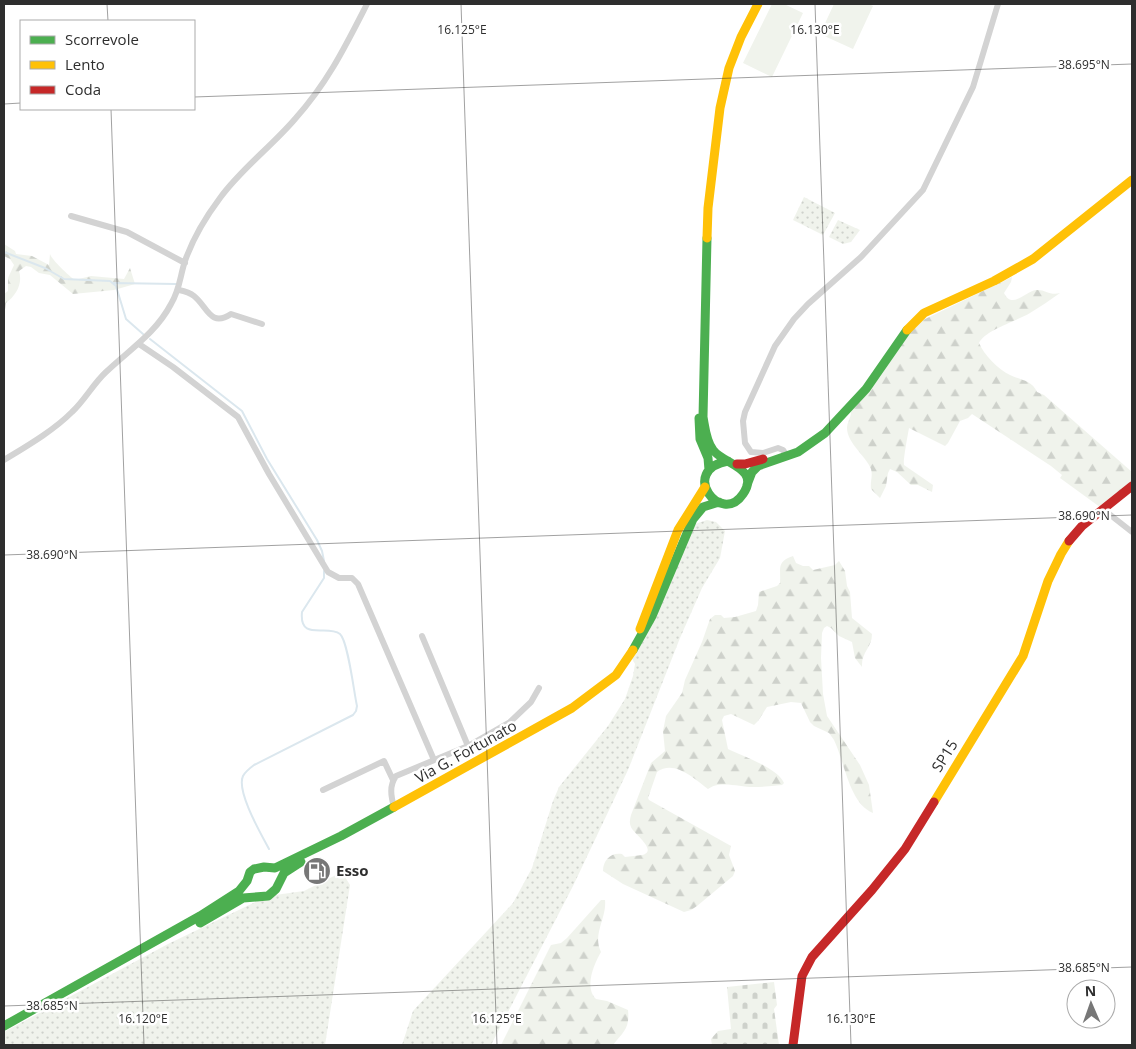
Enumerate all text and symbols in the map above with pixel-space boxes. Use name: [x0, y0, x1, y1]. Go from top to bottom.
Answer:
legend: [20, 20, 195, 110]
text: 16.125°E: [437, 21, 487, 38]
text: 16.130°E: [790, 21, 840, 38]
text: Scorrevole: [65, 29, 139, 49]
text: Lento: [65, 54, 105, 74]
text: 38.695°N: [1058, 56, 1110, 73]
text: Coda: [65, 79, 101, 99]
text: 38.690°N: [1058, 507, 1110, 524]
text: 38.690°N: [26, 546, 78, 563]
street label: Via G. Fortunato: [411, 715, 520, 787]
street label: SP15: [927, 736, 962, 775]
fuel station icon: Esso: [302, 856, 332, 886]
place label: Esso: [336, 860, 369, 880]
text: 38.685°N: [1058, 959, 1110, 976]
north arrow: [1066, 979, 1116, 1029]
text: N: [1085, 981, 1097, 1000]
text: 38.685°N: [26, 997, 78, 1014]
text: 16.120°E: [118, 1010, 168, 1027]
text: 16.125°E: [472, 1010, 522, 1027]
text: 16.130°E: [826, 1010, 876, 1027]

